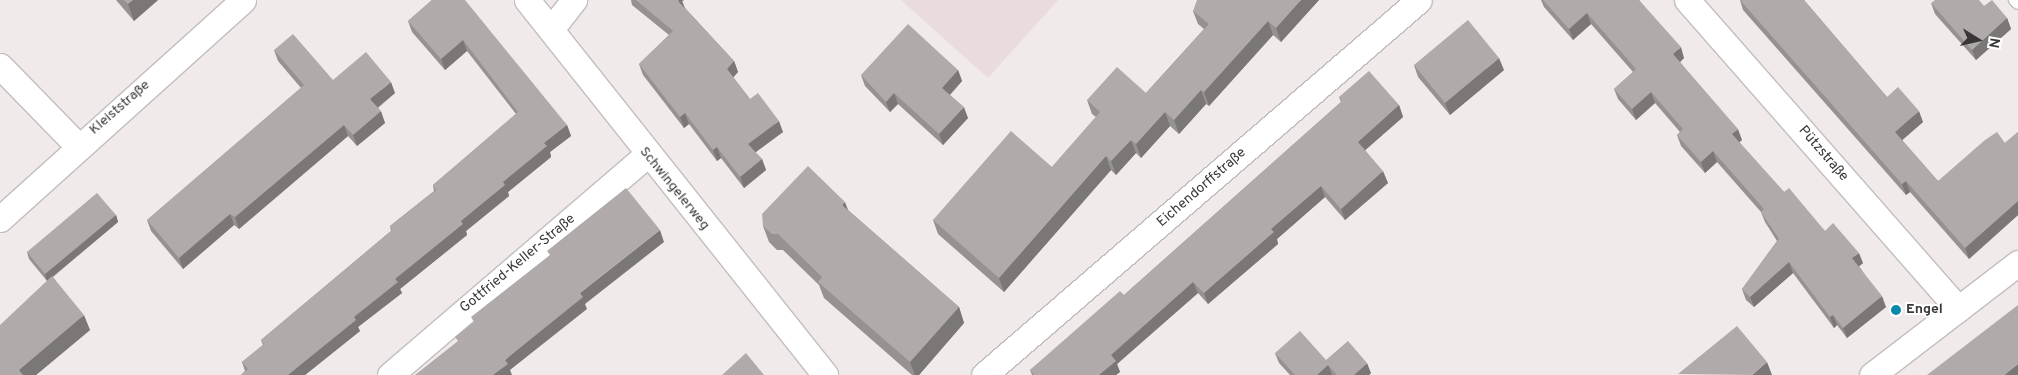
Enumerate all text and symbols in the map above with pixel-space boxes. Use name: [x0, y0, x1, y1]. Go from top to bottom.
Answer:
north arrow: [1953, 15, 2003, 65]
text: N: [1984, 36, 2003, 49]
street label: Kleiststraße: [86, 77, 154, 139]
street label: Pützstraße: [1794, 123, 1852, 185]
street label: Schwingelerweg: [635, 144, 713, 234]
street label: Eichendorffstraße: [1154, 145, 1250, 231]
street label: Gottfried-Keller-Straße: [457, 211, 579, 317]
place label: Engel: [1906, 302, 1943, 318]
marker: Engel: [1890, 304, 1902, 316]

